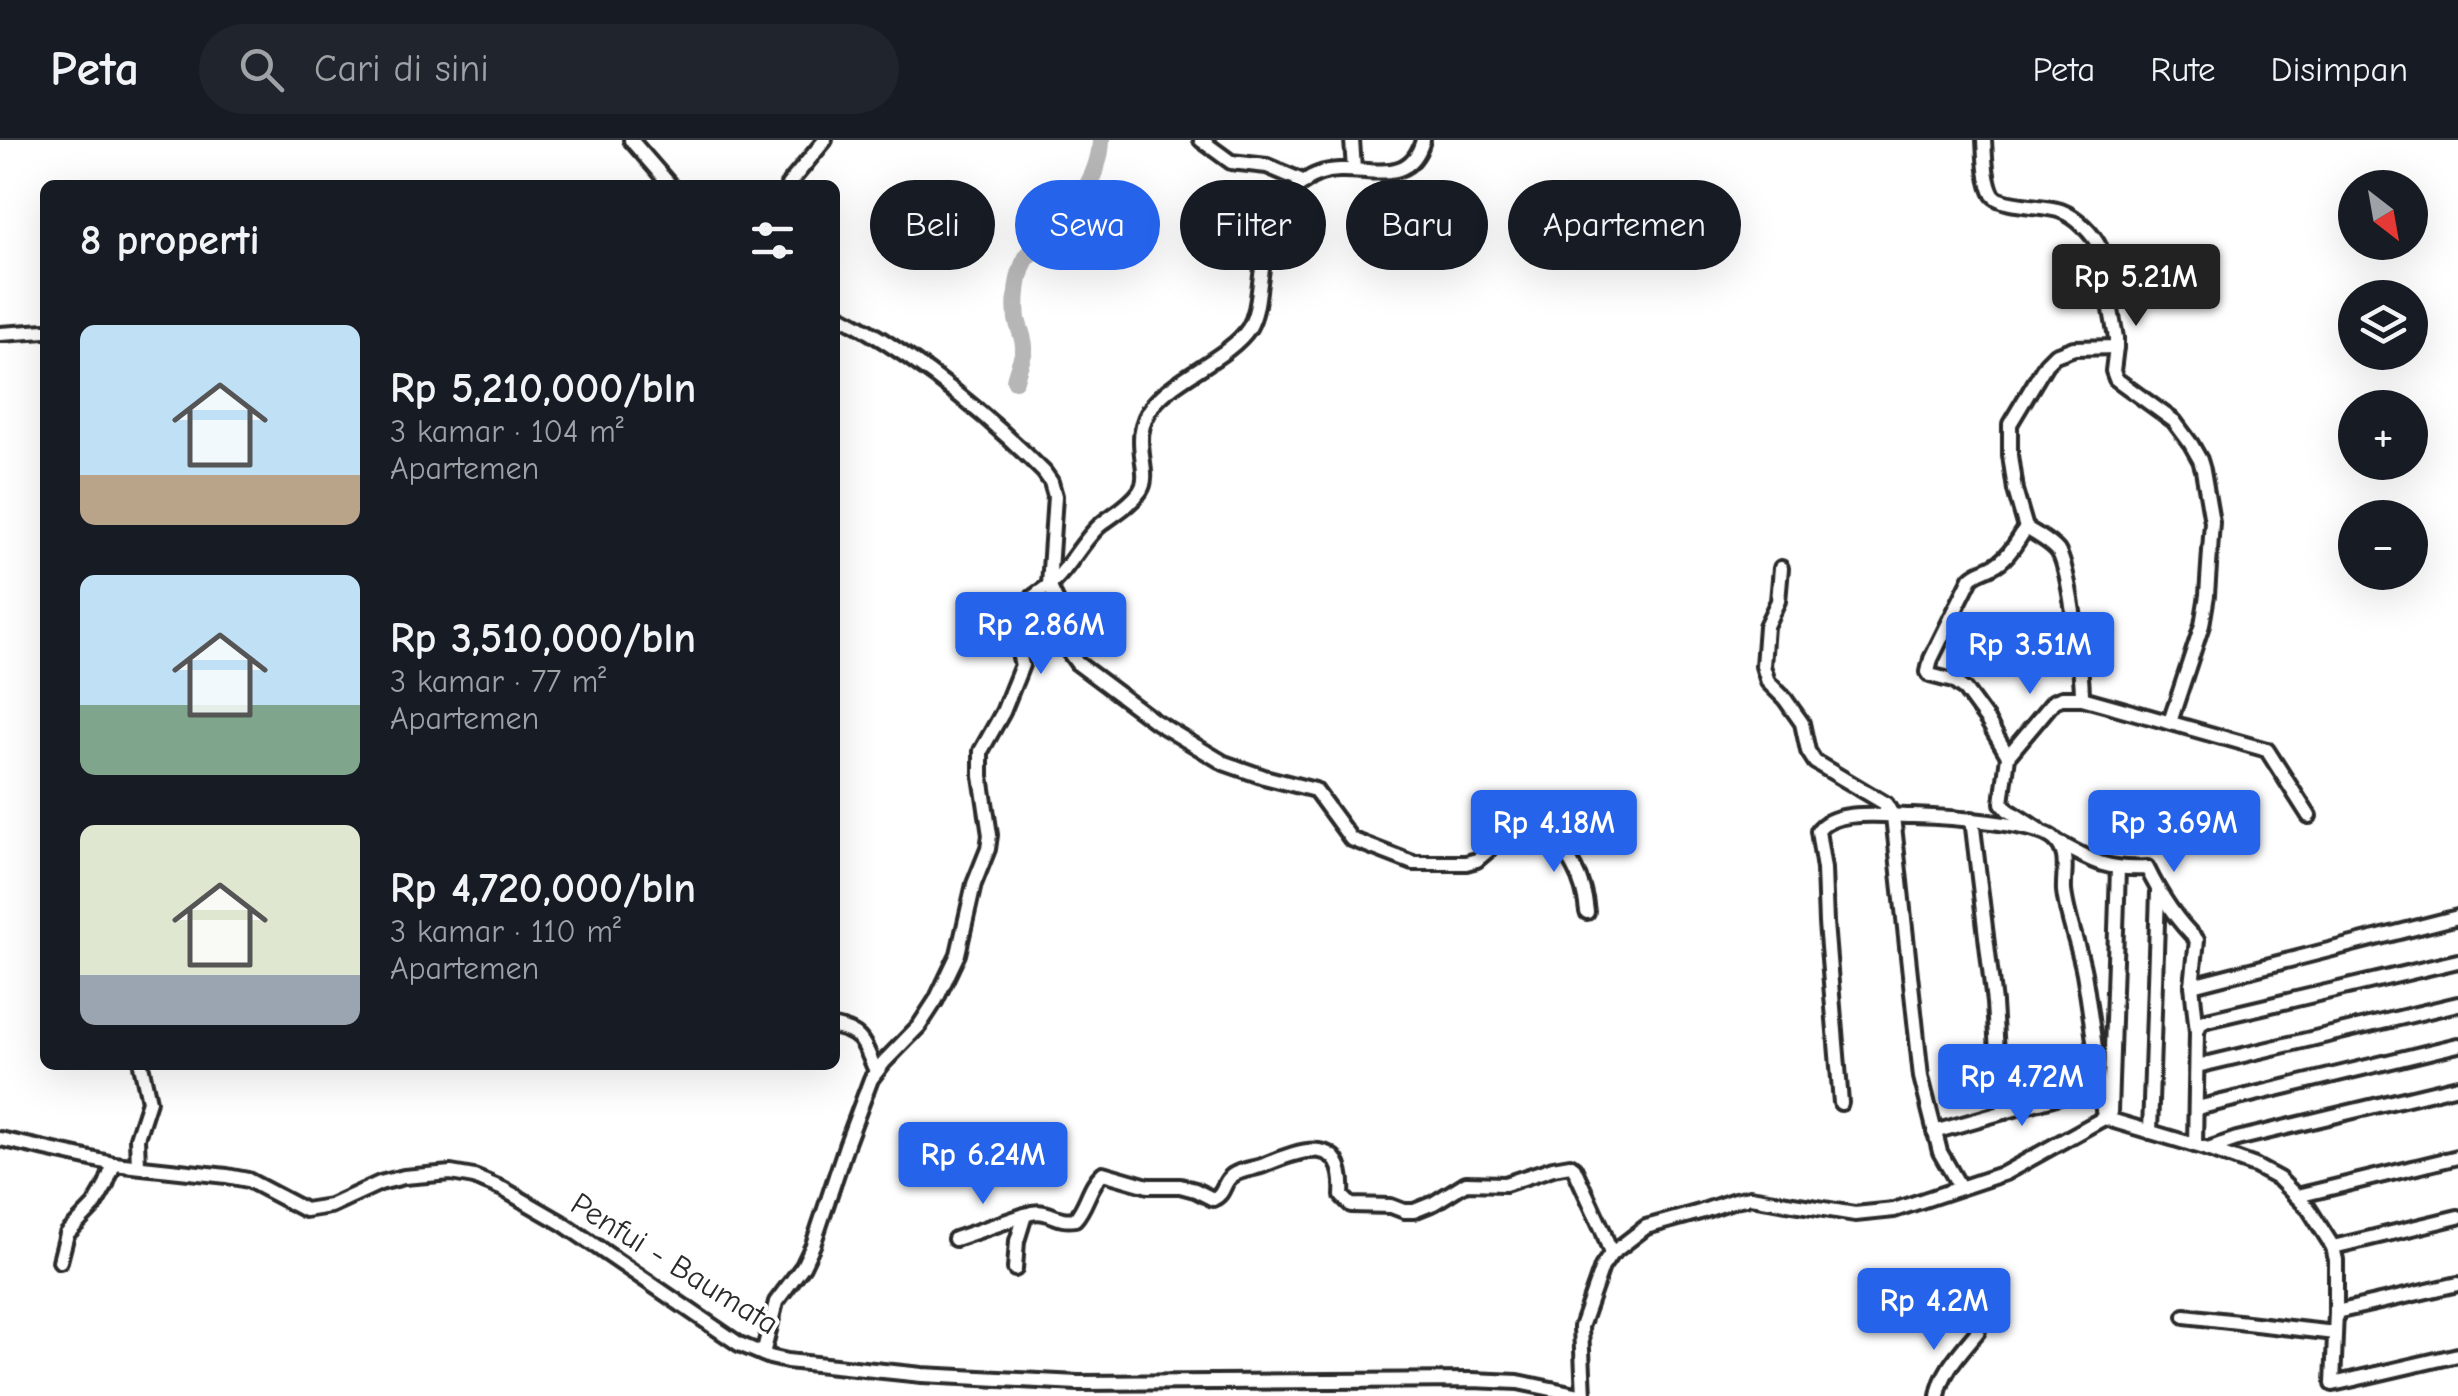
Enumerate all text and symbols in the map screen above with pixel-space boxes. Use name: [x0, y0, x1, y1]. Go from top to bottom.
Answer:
search box: [199, 24, 899, 114]
text: Peta: [50, 42, 139, 97]
icon: search: [234, 42, 289, 97]
text: Cari di sini: [314, 47, 489, 91]
text: Peta: [2033, 49, 2095, 90]
text: Rute: [2150, 49, 2216, 90]
text: Disimpan: [2271, 49, 2408, 90]
north arrow: [2338, 170, 2428, 260]
map controls: [2338, 170, 2428, 590]
chip: Beli: [870, 180, 995, 270]
chip: Sewa: [1015, 180, 1160, 270]
chip: Filter: [1180, 180, 1326, 270]
chip: Baru: [1346, 180, 1488, 270]
chip: Apartemen: [1508, 180, 1741, 270]
icon: filters: [745, 213, 800, 268]
text: 8 properti: [80, 216, 260, 265]
pin: Rp 5.21M: [2033, 244, 2239, 329]
text: Rp 5.21M: [2074, 258, 2198, 295]
button: layers: [2338, 280, 2428, 370]
text: Rp 5,210,000/bln: [390, 364, 696, 413]
icon: home: [160, 365, 280, 485]
button: +: [2338, 390, 2428, 480]
text: 3 kamar · 104 m²: [390, 413, 624, 450]
text: Apartemen: [390, 450, 539, 487]
button: −: [2338, 500, 2428, 590]
pin: Rp 2.86M: [938, 592, 1144, 677]
text: Rp 2.86M: [977, 606, 1105, 643]
pin: Rp 3.51M: [1927, 612, 2133, 697]
text: Rp 3,510,000/bln: [390, 614, 696, 663]
icon: home: [160, 615, 280, 735]
text: Rp 3.51M: [1968, 626, 2092, 663]
text: 3 kamar · 77 m²: [390, 663, 606, 700]
text: Apartemen: [390, 700, 539, 737]
pin: Rp 4.18M: [1451, 790, 1657, 875]
pin: Rp 3.69M: [2071, 790, 2277, 875]
text: Rp 4.18M: [1493, 804, 1615, 841]
text: Rp 3.69M: [2110, 804, 2238, 841]
text: Rp 4,720,000/bln: [390, 864, 696, 913]
icon: home: [160, 865, 280, 985]
text: 3 kamar · 110 m²: [390, 913, 621, 950]
text: Apartemen: [390, 950, 539, 987]
pin: Rp 4.72M: [1919, 1044, 2125, 1129]
text: Rp 4.72M: [1960, 1058, 2084, 1095]
pin: Rp 6.24M: [880, 1122, 1086, 1207]
text: Rp 6.24M: [920, 1136, 1046, 1173]
street label: Penfui - Baumata: [564, 1185, 785, 1342]
pin: Rp 4.2M: [1842, 1268, 2026, 1353]
text: Rp 4.2M: [1879, 1282, 1989, 1319]

